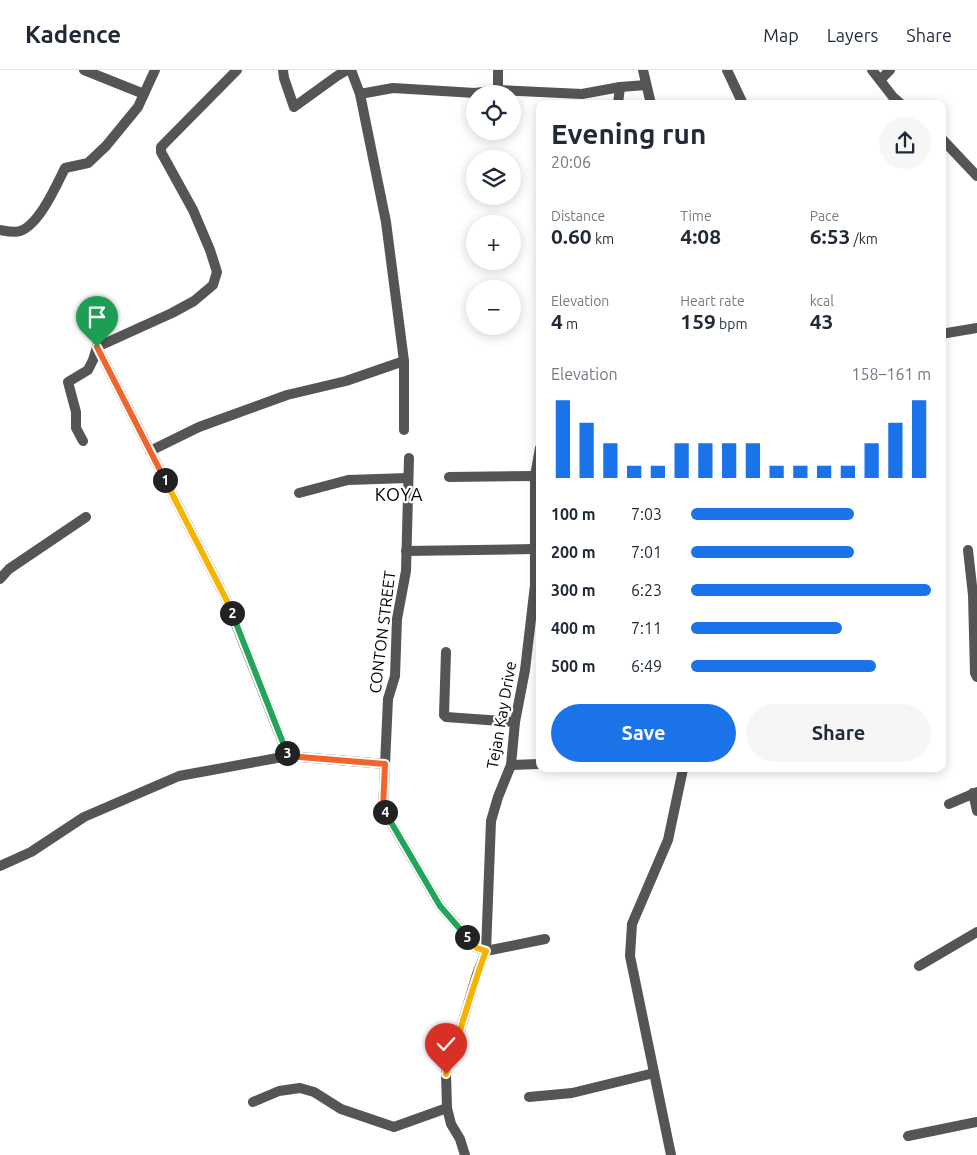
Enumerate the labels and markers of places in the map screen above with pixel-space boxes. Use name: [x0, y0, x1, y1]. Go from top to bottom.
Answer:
pin: [76, 296, 118, 347]
pin: 1: [152, 468, 178, 492]
pin: 2: [220, 600, 244, 626]
pin: 3: [274, 740, 300, 766]
pin: 4: [372, 800, 398, 824]
pin: 5: [454, 924, 480, 950]
pin: [425, 1023, 467, 1074]

